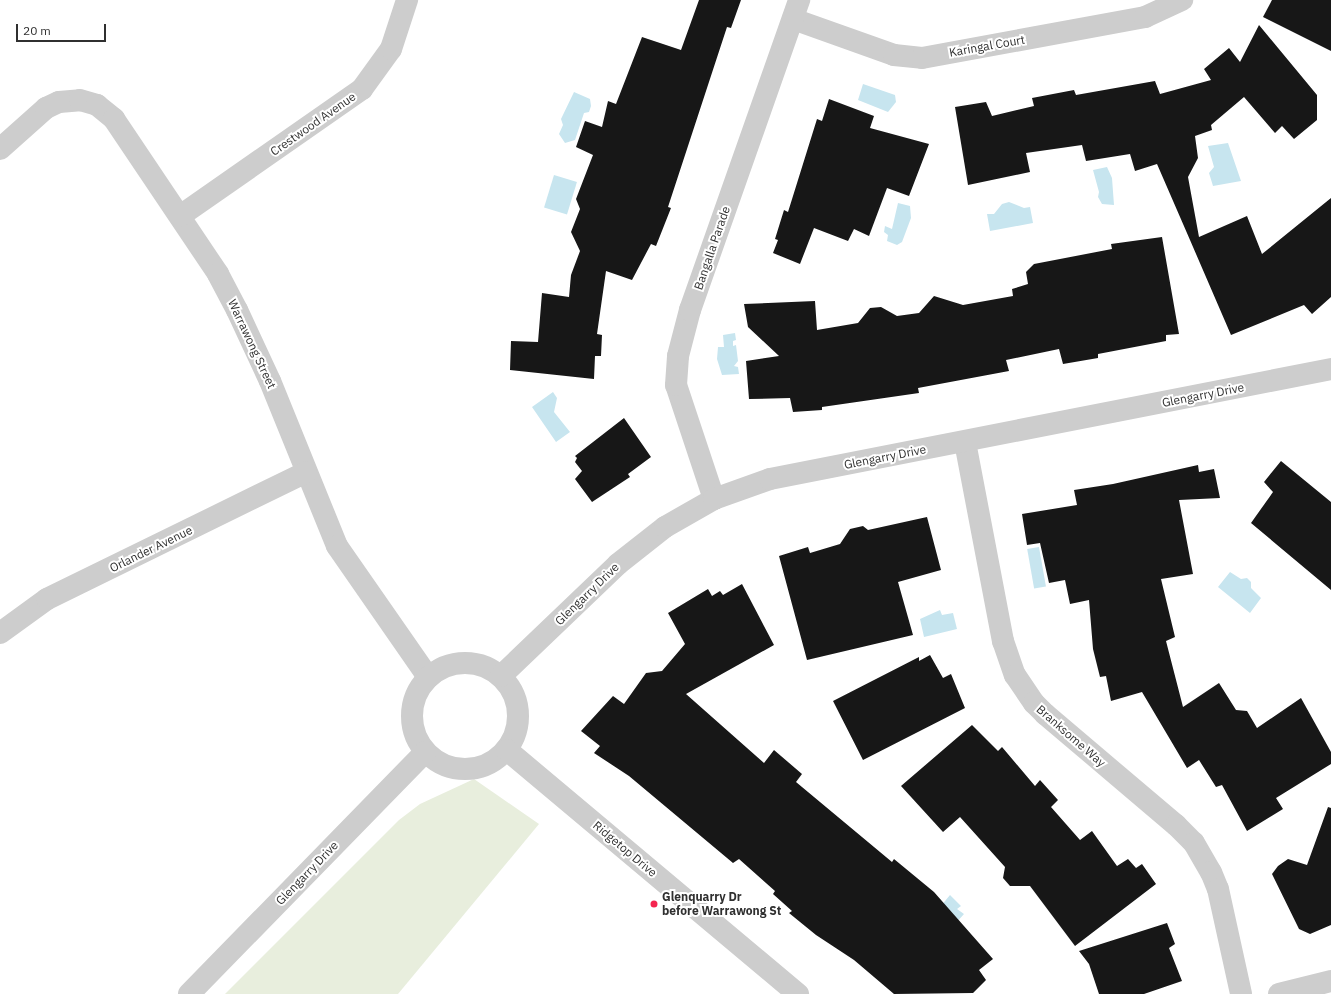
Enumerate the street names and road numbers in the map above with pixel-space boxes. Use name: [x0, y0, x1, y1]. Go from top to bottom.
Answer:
street label: Karingal Court: [948, 32, 1026, 60]
street label: Crestwood Avenue: [268, 89, 358, 159]
street label: Bangalla Parade: [691, 204, 733, 292]
street label: Warrawong Street: [225, 297, 279, 391]
street label: Glengarry Drive: [1161, 380, 1245, 410]
street label: Glengarry Drive: [843, 442, 927, 472]
street label: Orlander Avenue: [107, 523, 195, 575]
street label: Glengarry Drive: [552, 560, 622, 628]
street label: Branksome Way: [1033, 702, 1109, 770]
street label: Ridgetop Drive: [590, 818, 660, 880]
street label: Glengarry Drive: [273, 838, 341, 908]

